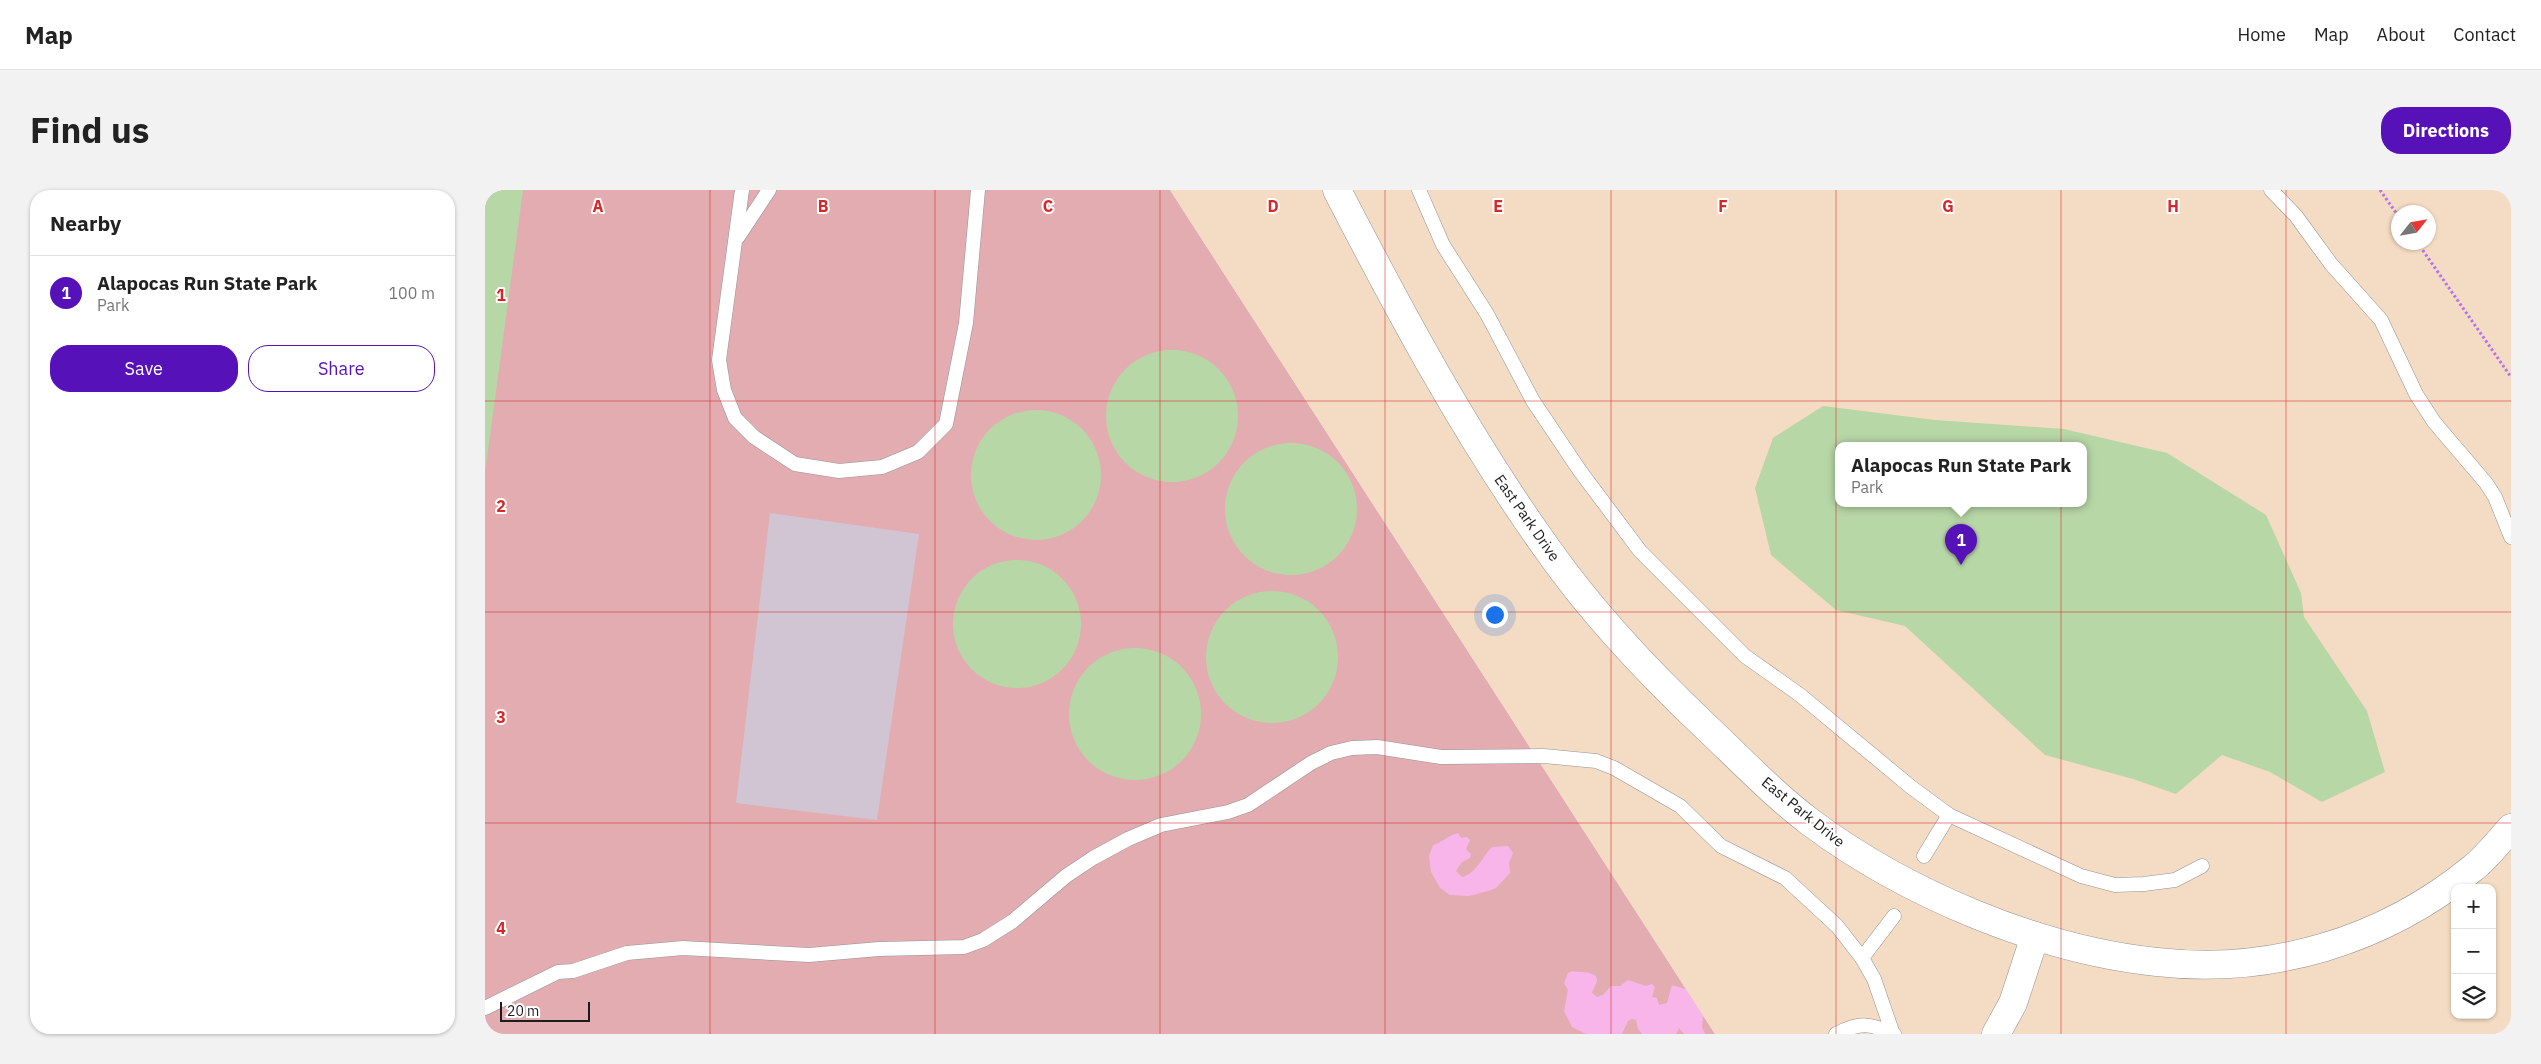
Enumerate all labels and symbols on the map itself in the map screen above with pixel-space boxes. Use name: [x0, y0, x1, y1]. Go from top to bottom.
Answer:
text: A: [593, 196, 604, 216]
text: B: [818, 196, 829, 216]
text: C: [1043, 196, 1053, 216]
text: D: [1267, 196, 1279, 216]
text: E: [1493, 196, 1503, 216]
text: F: [1718, 196, 1728, 216]
text: G: [1942, 196, 1954, 216]
text: H: [2167, 196, 2179, 216]
north arrow: [2391, 205, 2436, 250]
text: 1: [496, 285, 506, 305]
street label: East Park Drive: [1491, 471, 1564, 565]
text: 2: [496, 496, 506, 516]
pin: 1: [1945, 524, 1977, 565]
your location: [1482, 602, 1508, 628]
text: 3: [496, 707, 506, 727]
street label: East Park Drive: [1758, 772, 1849, 851]
text: 4: [496, 918, 506, 938]
scale bar: [500, 999, 590, 1022]

